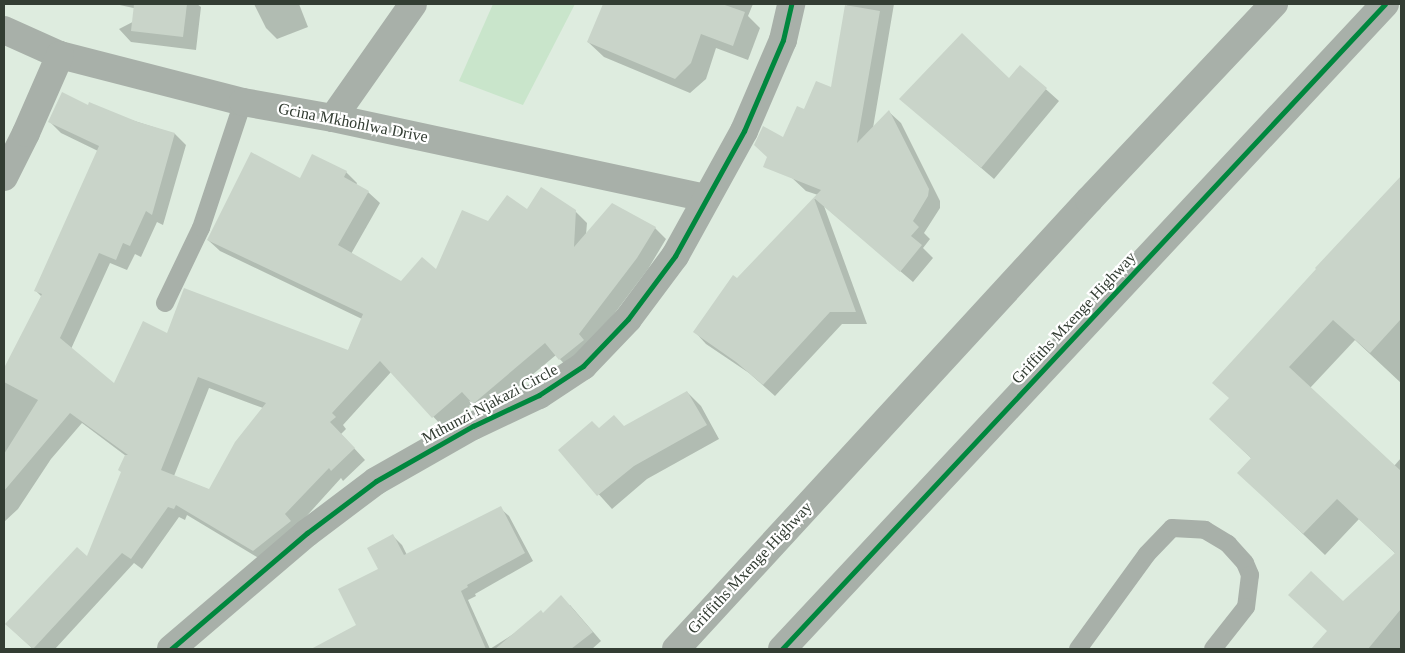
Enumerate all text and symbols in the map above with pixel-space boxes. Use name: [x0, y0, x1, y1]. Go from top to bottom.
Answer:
street label: Gcina Mkhohlwa Drive: [277, 99, 429, 147]
street label: Griffiths Mxenge Highway: [1008, 248, 1140, 388]
street label: Mthunzi Njakazi Circle: [419, 360, 561, 448]
street label: Griffiths Mxenge Highway: [684, 498, 816, 638]

